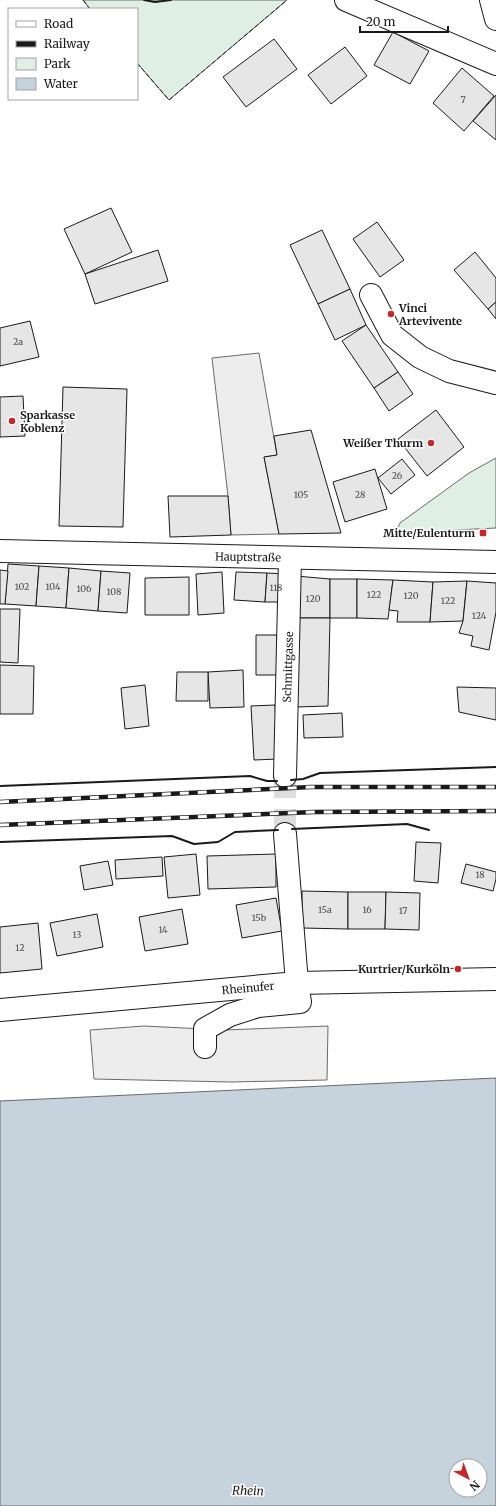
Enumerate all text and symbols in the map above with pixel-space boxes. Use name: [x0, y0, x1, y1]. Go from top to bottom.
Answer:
legend: [8, 8, 138, 100]
scale bar: [360, 8, 448, 34]
text: 20 m: [366, 14, 395, 29]
text: Road: [44, 16, 73, 31]
text: Railway: [44, 36, 90, 51]
text: Park: [44, 56, 71, 71]
text: Water: [43, 76, 79, 91]
house number: 7: [460, 94, 466, 105]
place label: Vinci Artevivente: [398, 301, 462, 328]
marker: Vinci Artevivente: [386, 309, 396, 319]
house number: 2a: [13, 336, 23, 347]
place label: Sparkasse Koblenz: [20, 408, 75, 435]
marker: Sparkasse Koblenz: [7, 416, 17, 426]
place label: Weißer Thurm: [342, 436, 423, 450]
marker: Weißer Thurm: [426, 438, 436, 448]
house number: 26: [392, 470, 403, 481]
house number: 105: [294, 489, 308, 500]
house number: 28: [355, 489, 365, 500]
place label: Mitte/Eulenturm: [383, 526, 475, 540]
marker: Mitte/Eulenturm: [478, 528, 488, 538]
street label: Hauptstraße: [215, 549, 281, 565]
house number: 102: [15, 581, 29, 592]
house number: 104: [46, 581, 61, 592]
house number: 118: [270, 582, 282, 593]
house number: 106: [77, 583, 92, 594]
house number: 108: [107, 586, 121, 597]
house number: 122: [367, 589, 381, 600]
house number: 120: [404, 590, 419, 601]
house number: 120: [306, 593, 321, 604]
house number: 122: [441, 595, 455, 606]
house number: 124: [472, 610, 487, 621]
street label: Schmittgasse: [280, 631, 296, 703]
house number: 18: [475, 869, 485, 880]
house number: 15a: [318, 904, 332, 915]
house number: 16: [362, 904, 372, 915]
house number: 17: [399, 905, 407, 916]
house number: 15b: [252, 912, 267, 923]
house number: 14: [158, 924, 168, 935]
house number: 13: [73, 929, 81, 940]
house number: 12: [15, 942, 25, 953]
place label: Kurtrier/Kurköln: [358, 962, 451, 976]
marker: Kurtrier/Kurköln: [453, 964, 463, 974]
street label: Rheinufer: [221, 979, 275, 997]
north arrow: [448, 1458, 488, 1498]
text: N: [466, 1477, 482, 1494]
water label: Rhein: [232, 1483, 264, 1498]

